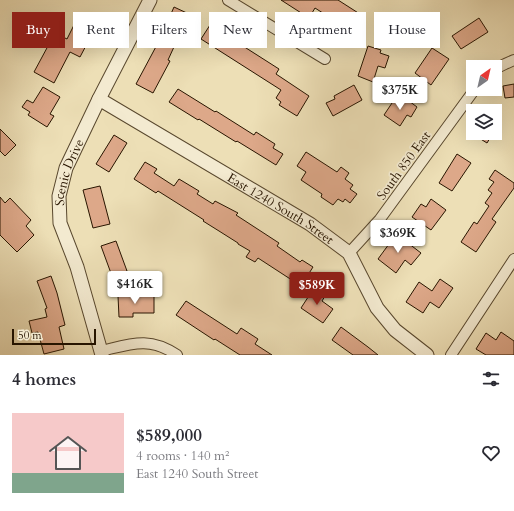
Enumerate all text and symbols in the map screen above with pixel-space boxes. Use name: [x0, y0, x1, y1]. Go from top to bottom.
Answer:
chip: Buy: [12, 12, 65, 48]
chip: Rent: [73, 12, 129, 48]
chip: Filters: [137, 12, 201, 48]
chip: New: [209, 12, 267, 48]
chip: Apartment: [275, 12, 366, 48]
chip: House: [374, 12, 440, 48]
north arrow: [466, 60, 502, 96]
map controls: [466, 60, 502, 140]
pin: $375K: [372, 77, 428, 111]
text: $375K: [381, 81, 419, 99]
button: layers: [466, 104, 502, 140]
street label: South 850 East: [373, 128, 435, 204]
street label: Scenic Drive: [51, 136, 89, 206]
street label: East 1240 South Street: [224, 169, 337, 249]
pin: $369K: [370, 220, 426, 254]
text: $369K: [379, 224, 417, 242]
pin: $416K: [107, 271, 163, 305]
pin: $589K: [289, 272, 345, 306]
text: $416K: [116, 275, 154, 293]
text: $589K: [298, 276, 336, 294]
scale bar: [12, 327, 96, 346]
text: 50 m: [18, 328, 42, 343]
text: 4 homes: [12, 368, 76, 391]
icon: filters: [480, 368, 502, 390]
text: $589,000: [136, 424, 202, 447]
icon: home: [44, 429, 92, 477]
icon: heart: [480, 442, 502, 464]
text: 4 rooms · 140 m²: [136, 447, 229, 465]
text: East 1240 South Street: [136, 465, 258, 483]

